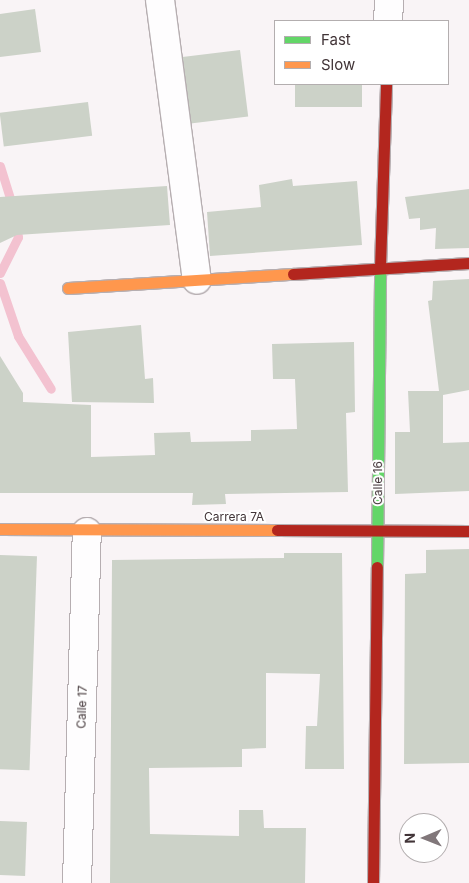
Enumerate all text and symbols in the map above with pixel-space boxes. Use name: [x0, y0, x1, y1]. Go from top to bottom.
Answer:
legend: [274, 20, 449, 85]
text: Fast: [321, 30, 351, 49]
text: Slow: [321, 55, 355, 74]
street label: Calle 16: [371, 461, 385, 505]
street label: Carrera 7A: [204, 510, 264, 524]
street label: Calle 17: [74, 685, 90, 729]
north arrow: [399, 813, 449, 863]
text: N: [401, 833, 418, 844]

